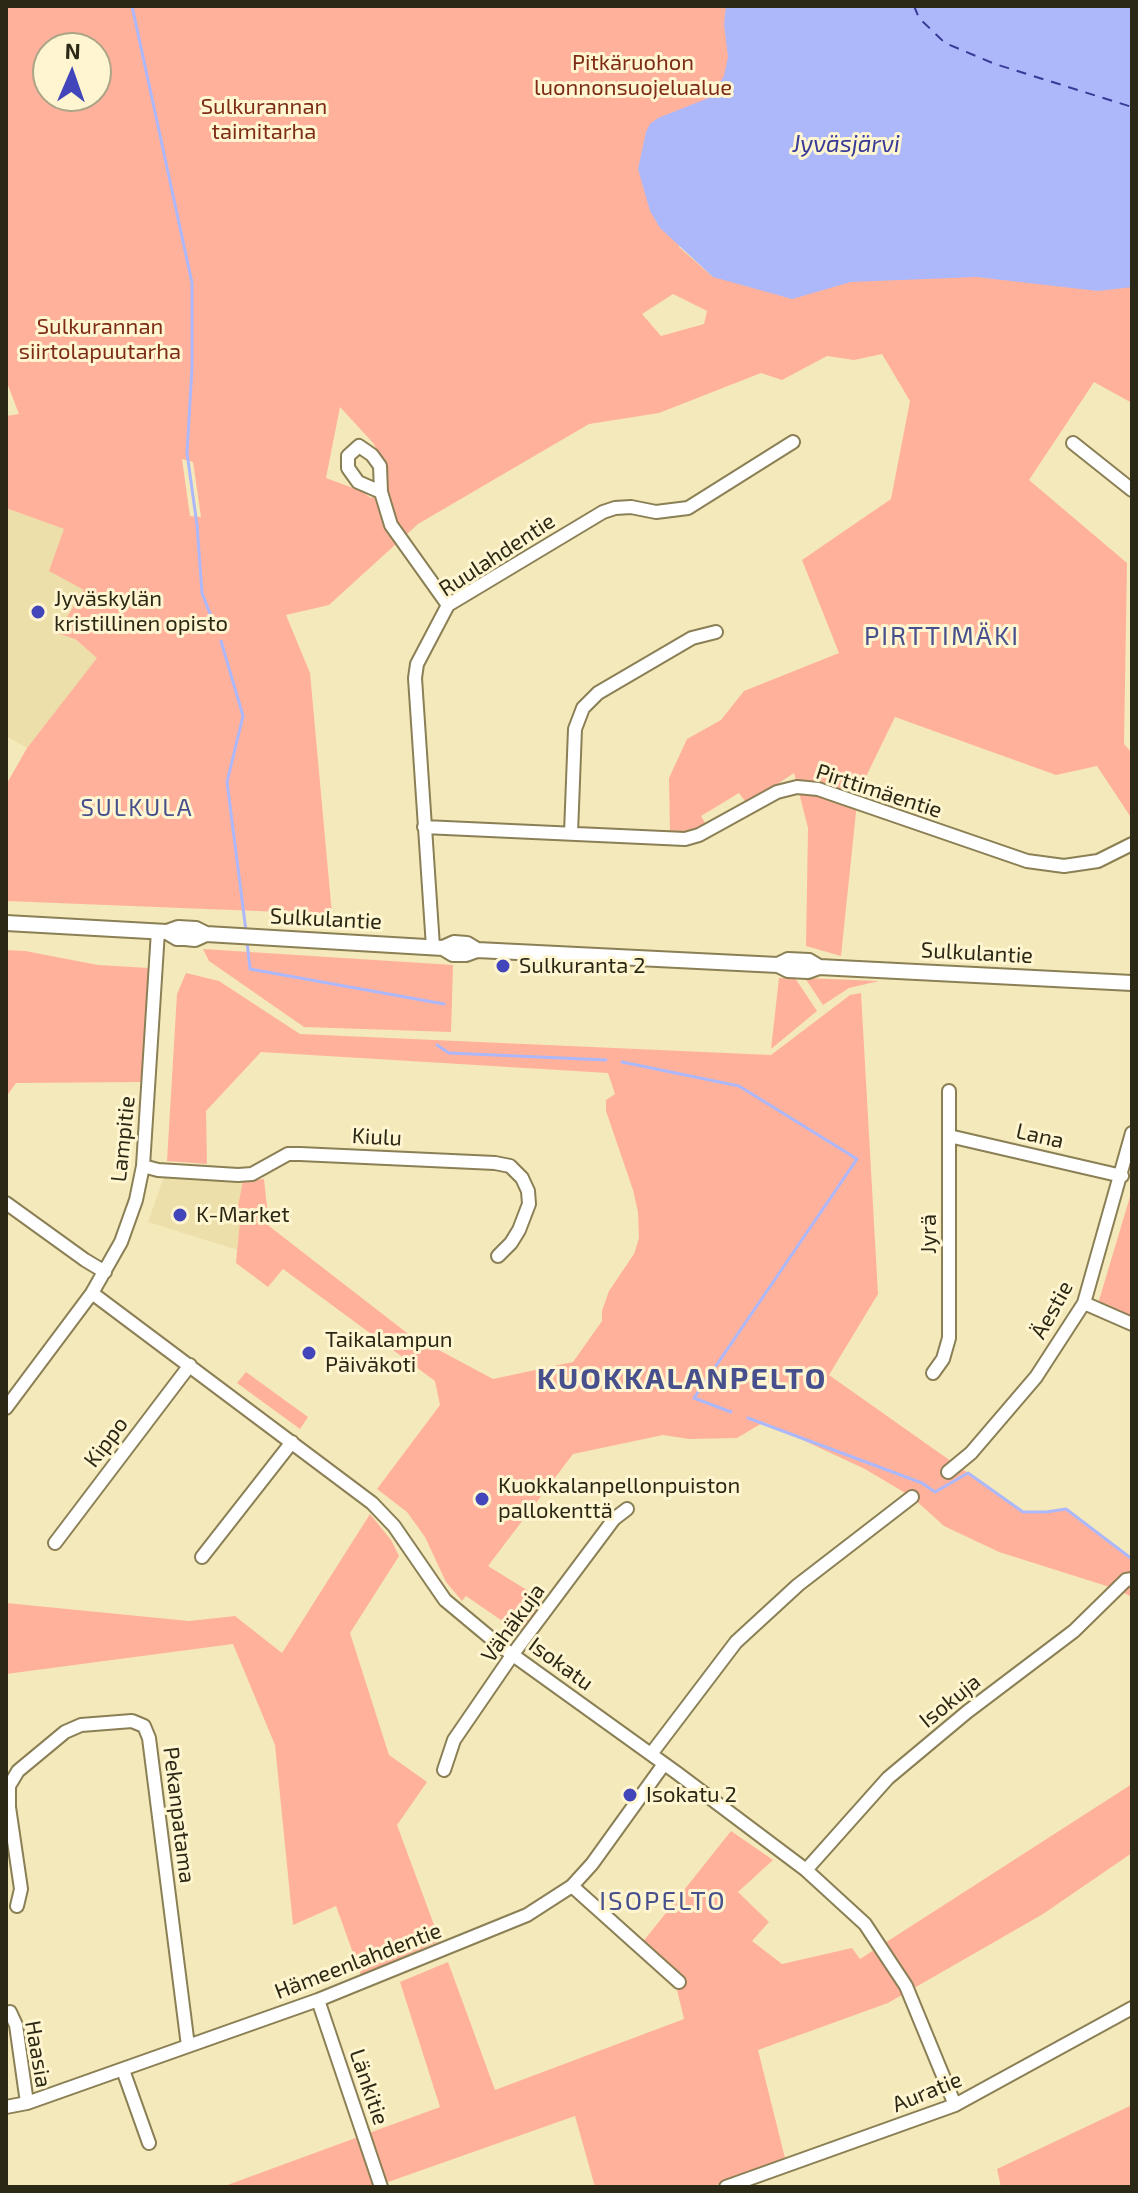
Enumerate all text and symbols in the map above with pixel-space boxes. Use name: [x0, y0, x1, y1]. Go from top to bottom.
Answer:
north arrow: [32, 32, 112, 112]
text: N: [64, 37, 81, 63]
park label: Pitkäruohon luonnonsuojelualue: [534, 50, 732, 102]
park label: Sulkurannan taimitarha: [201, 94, 327, 146]
water label: Jyväsjärvi: [792, 130, 900, 158]
park label: Sulkurannan siirtolapuutarha: [19, 314, 181, 366]
street label: Ruulahdentie: [434, 508, 560, 602]
place label: Jyväskylän kristillinen opisto: [54, 586, 228, 638]
marker: Jyväskylän kristillinen opisto: [29, 603, 47, 621]
district label: PIRTTIMÄKI: [864, 620, 1020, 652]
street label: Pirttimäentie: [813, 758, 945, 824]
district label: SULKULA: [80, 794, 194, 822]
street label: Sulkulantie: [269, 903, 383, 935]
street label: Sulkulantie: [920, 937, 1034, 969]
place label: Sulkuranta 2: [519, 953, 646, 979]
marker: Sulkuranta 2: [494, 957, 512, 975]
street label: Lampitie: [105, 1095, 141, 1183]
street label: Lana: [1014, 1118, 1066, 1154]
street label: Kiulu: [351, 1123, 403, 1151]
place label: K-Market: [196, 1202, 290, 1228]
marker: K-Market: [171, 1206, 189, 1224]
street label: Jyrä: [916, 1214, 942, 1254]
street label: Äestie: [1025, 1276, 1079, 1344]
place label: Taikalampun Päiväkoti: [325, 1327, 452, 1378]
marker: Taikalampun Päiväkoti: [300, 1344, 318, 1362]
district label: KUOKKALANPELTO: [537, 1361, 827, 1397]
street label: Kippo: [78, 1412, 134, 1472]
place label: Kuokkalanpellonpuiston pallokenttä: [498, 1473, 740, 1524]
marker: Kuokkalanpellonpuiston pallokenttä: [473, 1490, 491, 1508]
street label: Vähäkuja: [476, 1578, 550, 1668]
street label: Isokatu: [523, 1632, 599, 1696]
street label: Isokuja: [914, 1668, 986, 1734]
street label: Pekanpatama: [158, 1745, 200, 1885]
place label: Isokatu 2: [646, 1782, 737, 1808]
marker: Isokatu 2: [621, 1786, 639, 1804]
district label: ISOPELTO: [599, 1885, 727, 1917]
street label: Hämeenlahdentie: [271, 1917, 445, 2005]
street label: Haasia: [19, 2018, 57, 2090]
street label: Länkitie: [344, 2046, 394, 2128]
street label: Auratie: [888, 2066, 966, 2118]

